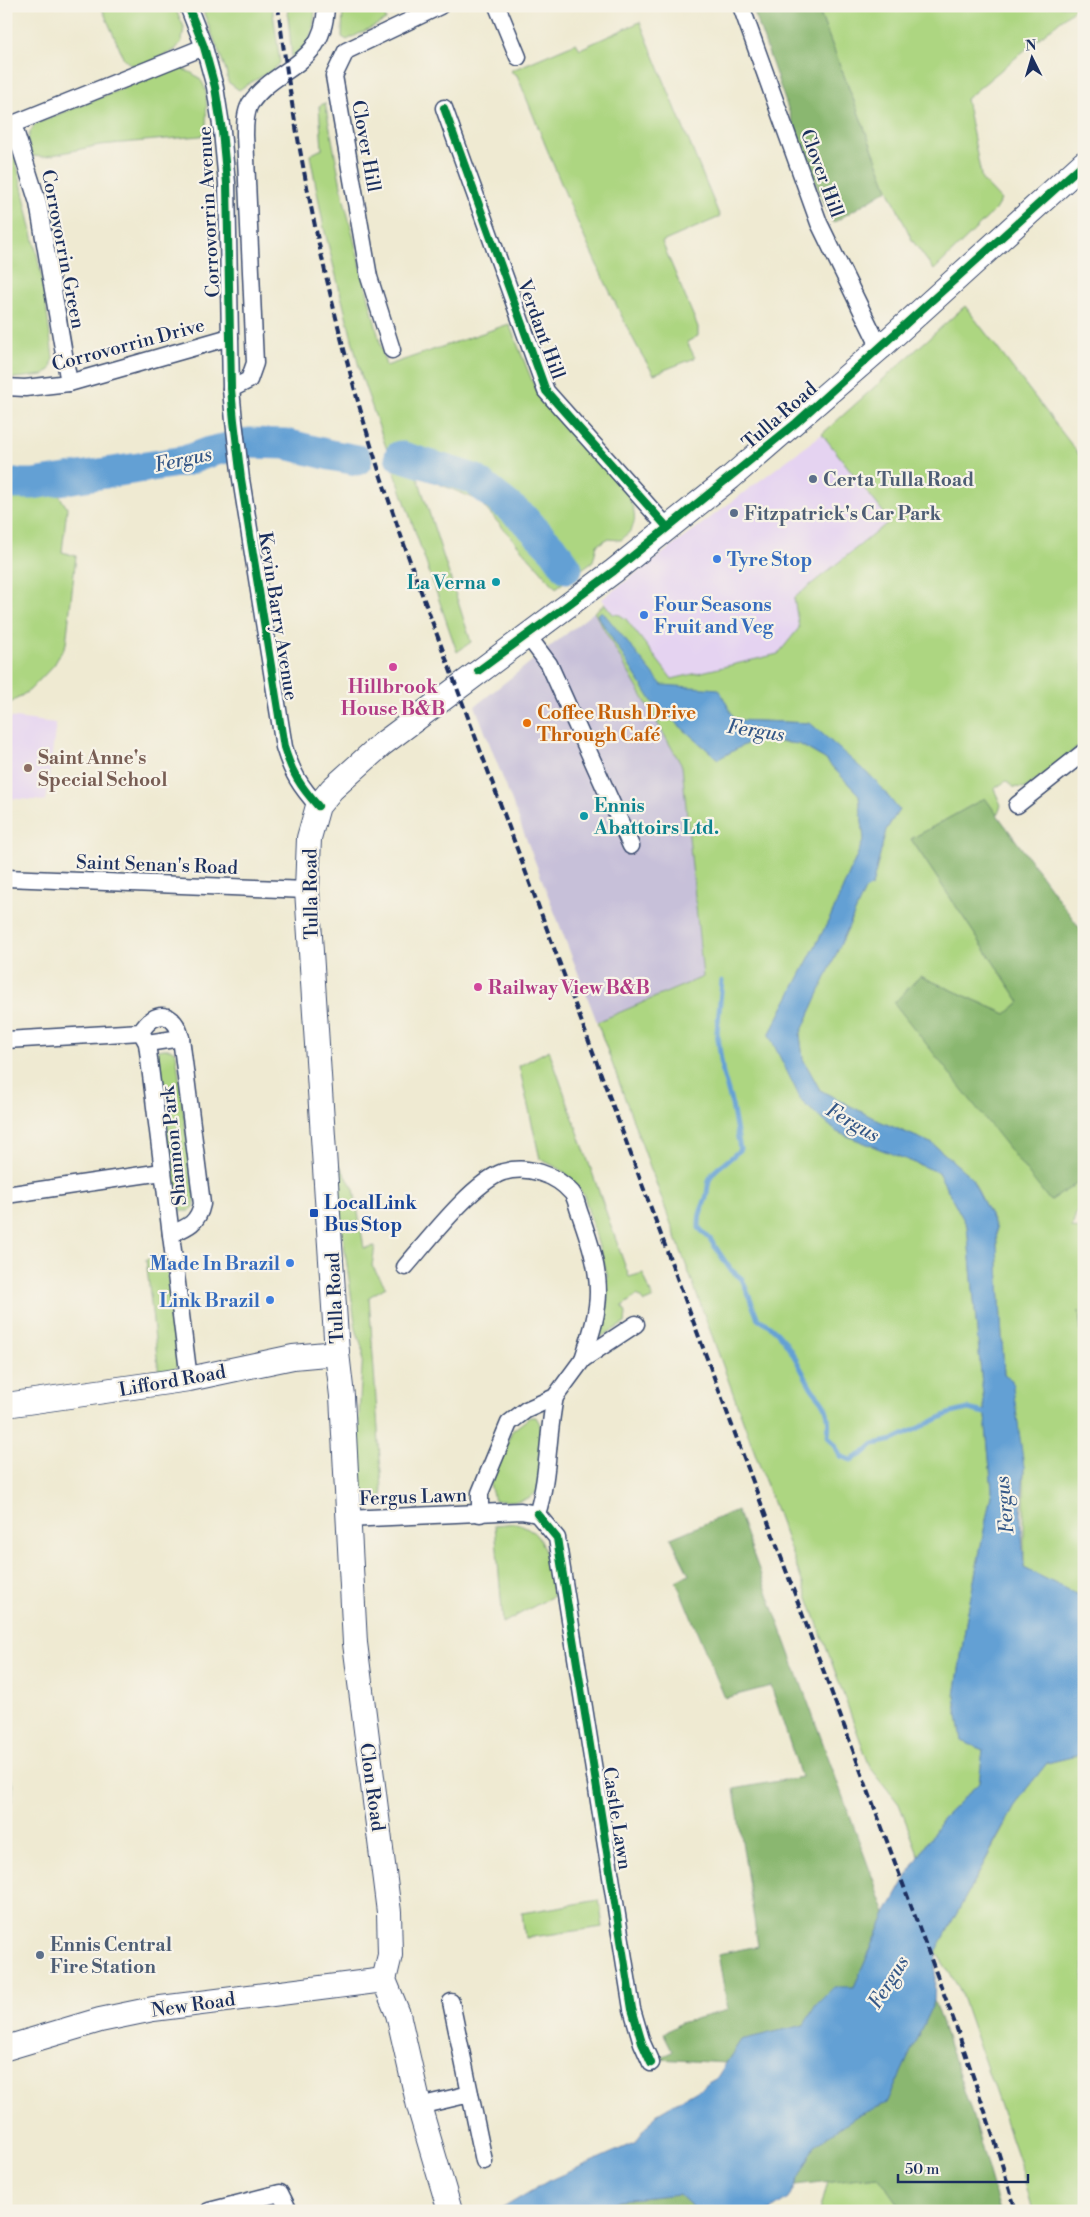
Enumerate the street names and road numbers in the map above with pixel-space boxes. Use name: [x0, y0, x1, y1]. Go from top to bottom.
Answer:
street label: Clover Hill: [346, 98, 386, 194]
street label: Corrovorrin Avenue: [193, 126, 225, 298]
street label: Clover Hill: [795, 126, 849, 221]
street label: Corrovorrin Green: [36, 168, 90, 331]
street label: Verdant Hill: [512, 275, 570, 383]
street label: Corrovorrin Drive: [49, 313, 207, 377]
street label: Tulla Road: [737, 377, 822, 455]
street label: Kevin Barry Avenue: [253, 530, 303, 702]
street label: Tulla Road: [298, 848, 324, 940]
street label: Saint Senan's Road: [76, 850, 239, 880]
street label: Shannon Park: [156, 1084, 192, 1207]
street label: Tulla Road: [321, 1251, 349, 1344]
street label: Lifford Road: [117, 1360, 228, 1402]
street label: Fergus Lawn: [359, 1483, 468, 1511]
street label: Clon Road: [354, 1742, 390, 1833]
street label: Castle Lawn: [597, 1765, 637, 1871]
street label: New Road: [150, 1987, 237, 2023]

